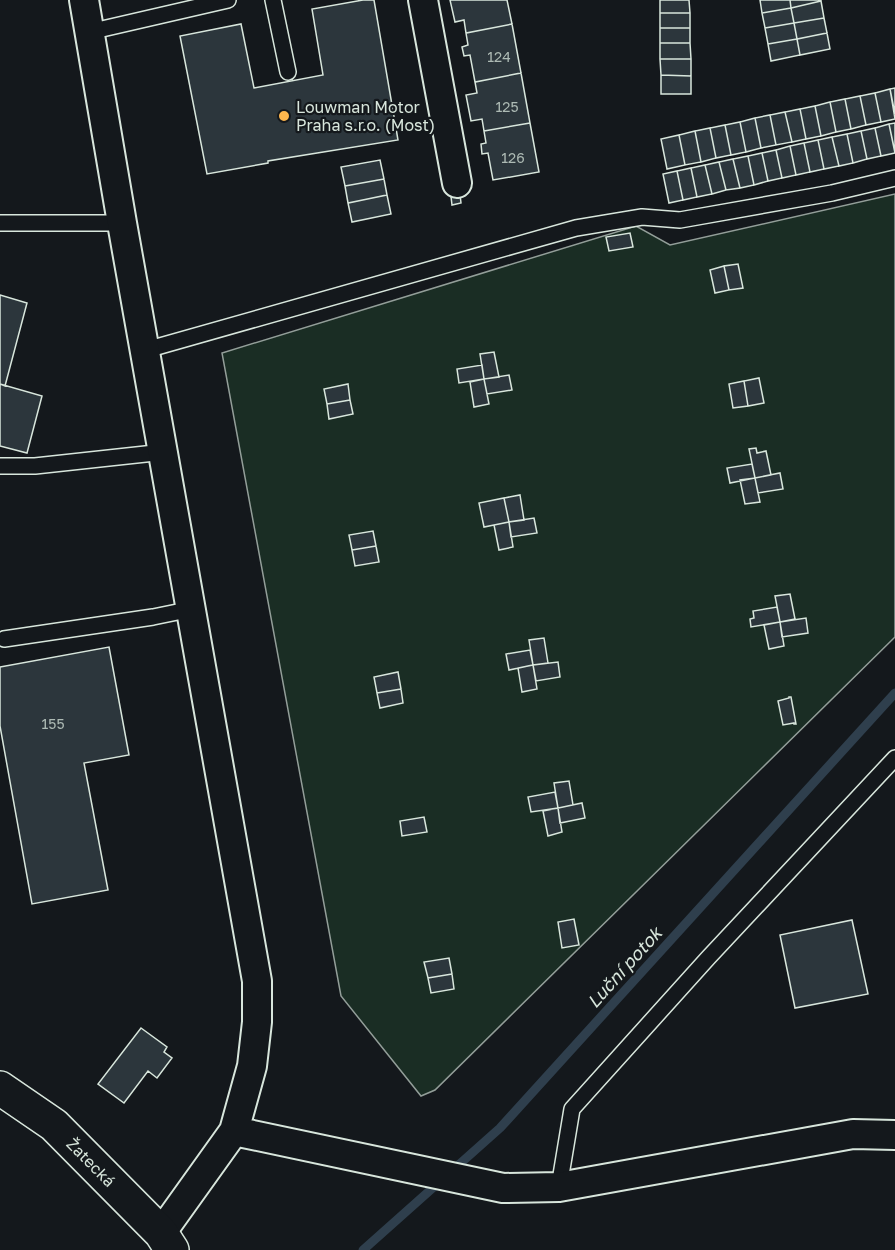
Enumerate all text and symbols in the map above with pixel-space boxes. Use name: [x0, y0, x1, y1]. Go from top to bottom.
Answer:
house number: 124: [487, 48, 511, 65]
place label: Louwman Motor Praha s.r.o. (Most): [296, 97, 435, 135]
house number: 125: [495, 98, 519, 115]
marker: Louwman Motor Praha s.r.o. (Most): [277, 109, 291, 123]
house number: 126: [501, 149, 525, 166]
house number: 155: [41, 715, 65, 732]
water label: Luční potok: [582, 921, 667, 1012]
street label: Žatecká: [62, 1134, 119, 1191]

